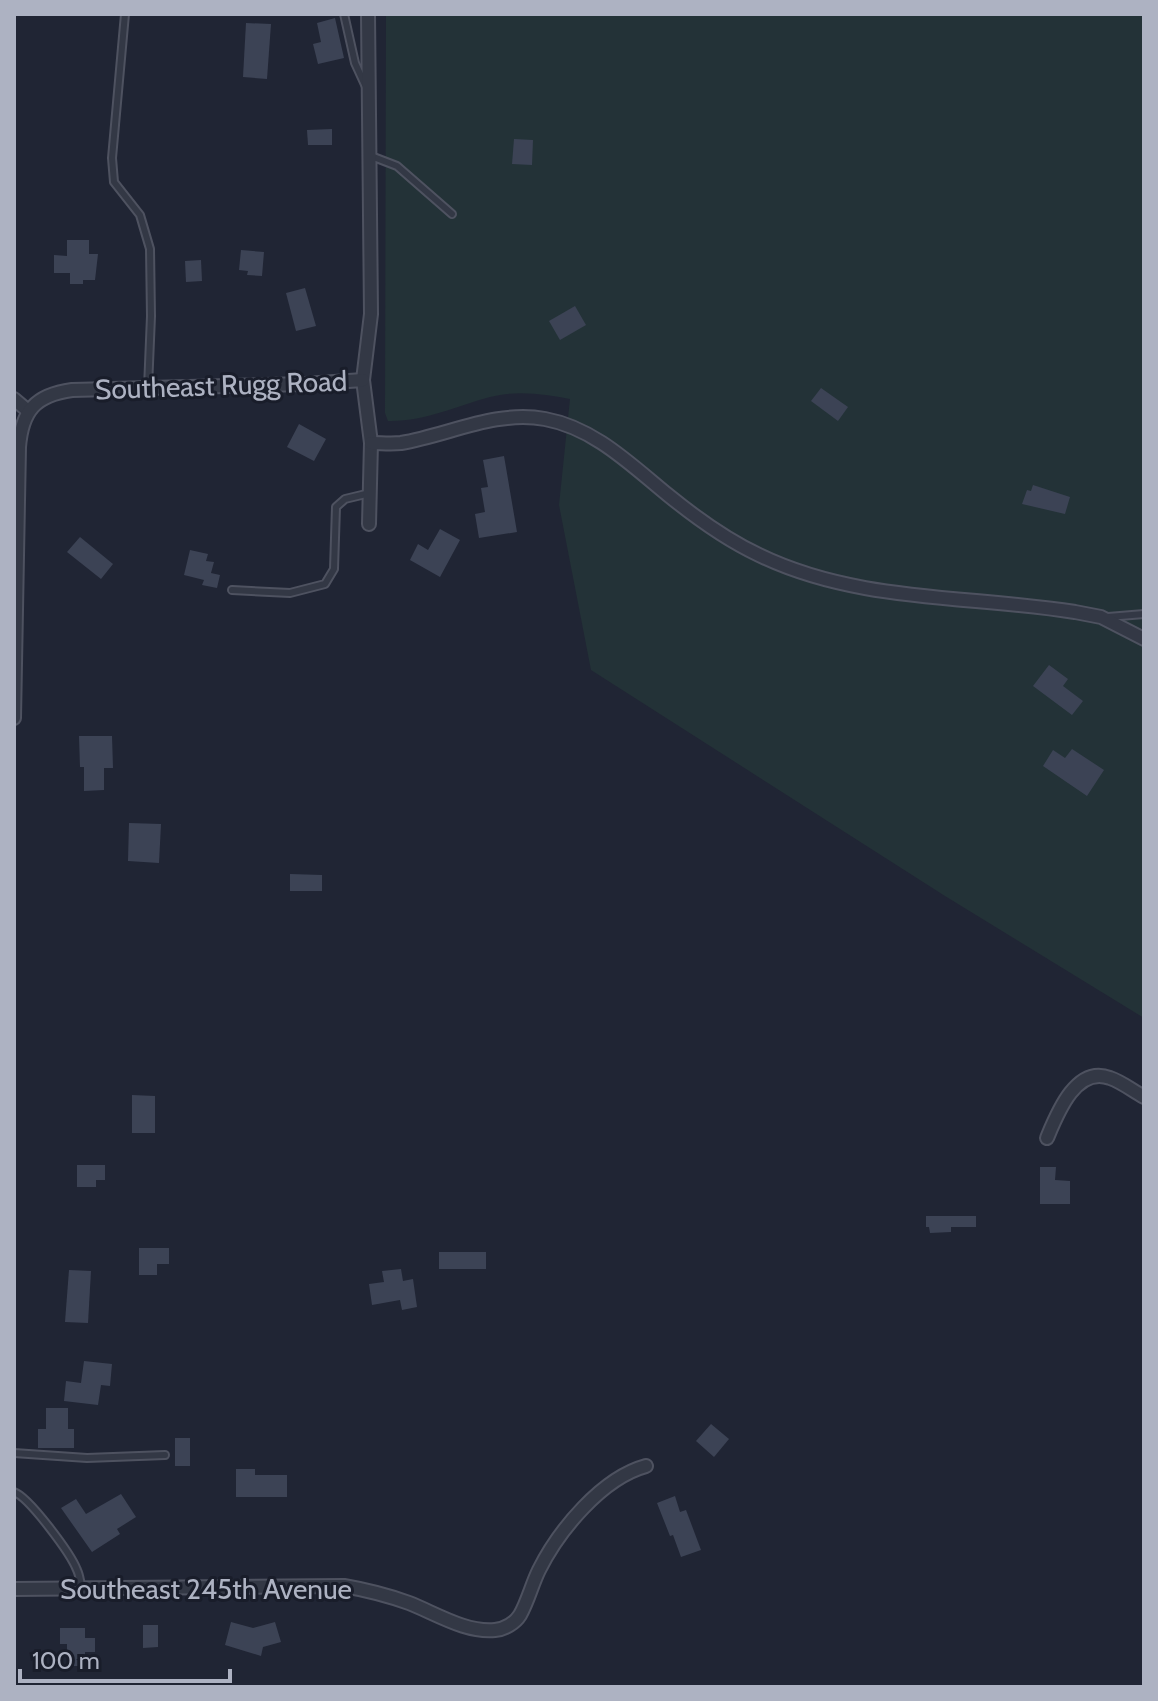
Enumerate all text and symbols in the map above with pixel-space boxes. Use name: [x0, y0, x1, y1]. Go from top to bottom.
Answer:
street label: Southeast Rugg Road: [94, 364, 348, 406]
street label: Southeast 245th Avenue: [60, 1572, 352, 1606]
scale bar: [20, 1633, 230, 1683]
text: 100 m: [32, 1646, 100, 1675]

